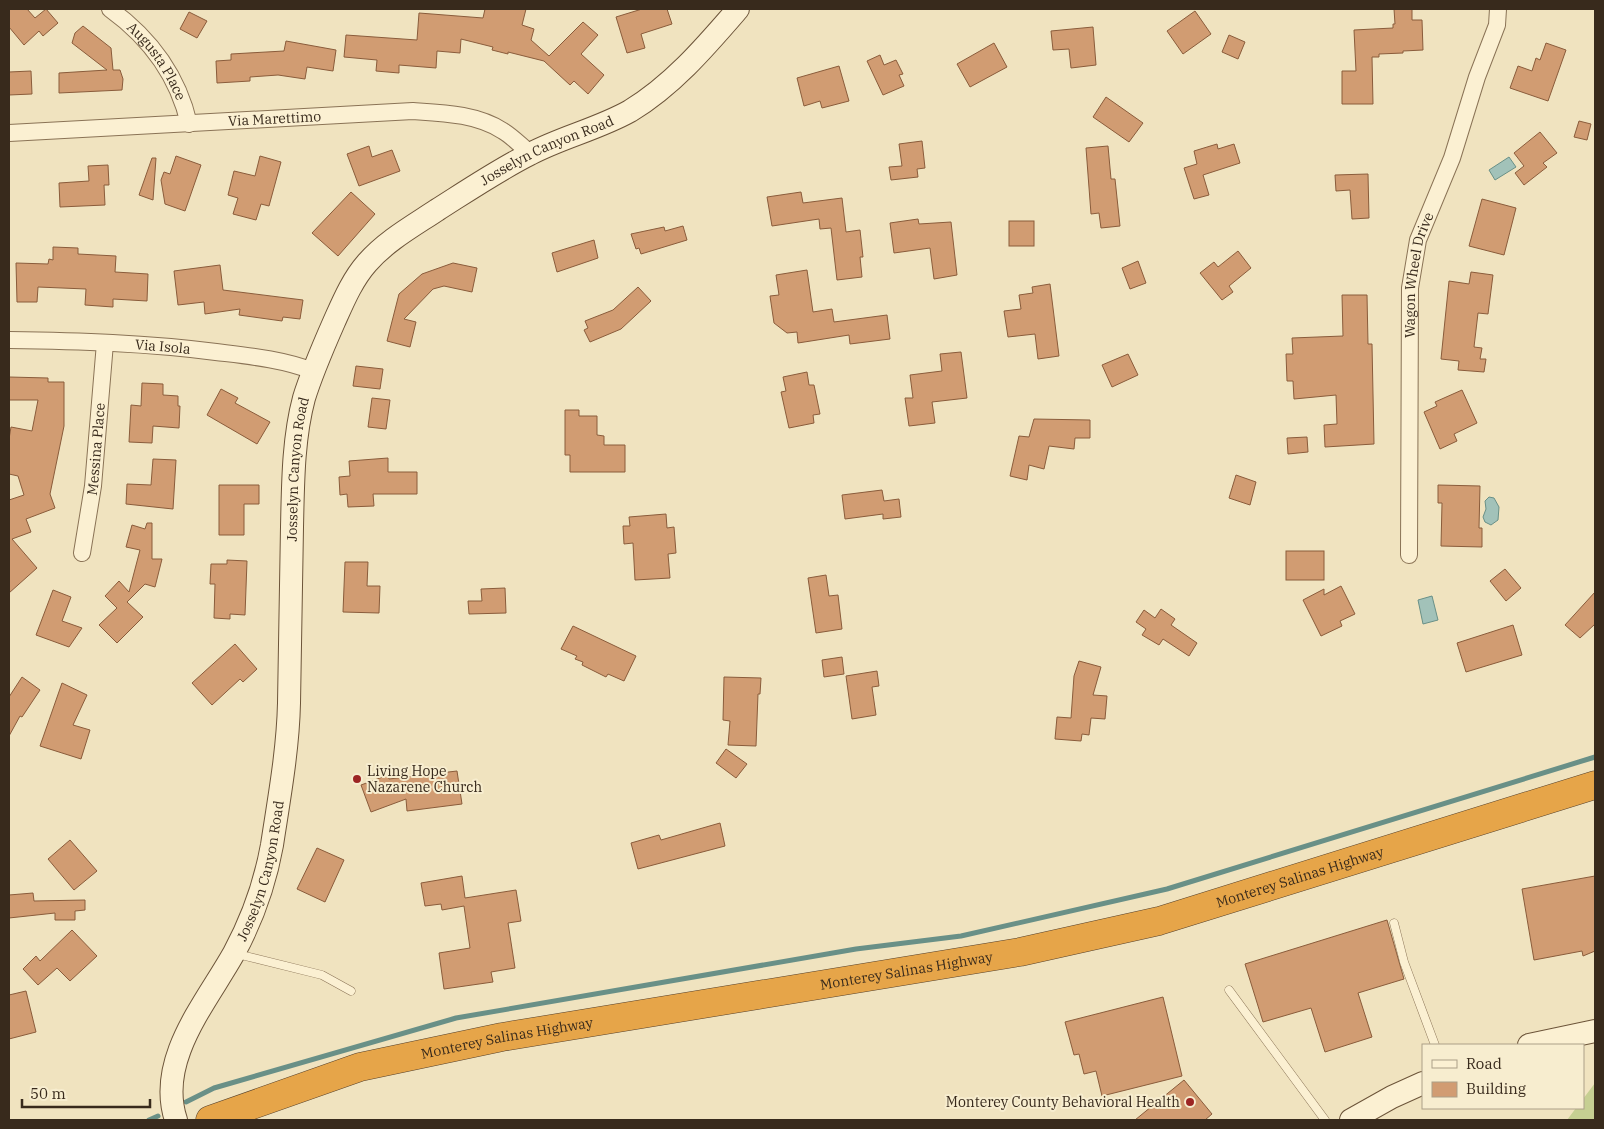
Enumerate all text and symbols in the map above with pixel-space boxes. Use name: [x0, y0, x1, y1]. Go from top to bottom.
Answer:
street label: Augusta Place: [123, 18, 190, 103]
street label: Via Marettimo: [227, 107, 322, 130]
street label: Josselyn Canyon Road: [477, 111, 617, 189]
street label: Wagon Wheel Drive: [1401, 209, 1438, 338]
street label: Via Isola: [134, 335, 192, 358]
street label: Josselyn Canyon Road: [283, 394, 313, 542]
street label: Messina Place: [83, 402, 109, 497]
place label: Living Hope Nazarene Church: [367, 762, 483, 796]
marker: Living Hope Nazarene Church: [351, 773, 363, 785]
street label: Josselyn Canyon Road: [233, 799, 288, 944]
street label: Monterey Salinas Highway: [1214, 842, 1386, 912]
street label: Monterey Salinas Highway: [819, 948, 994, 994]
street label: Monterey Salinas Highway: [419, 1013, 595, 1063]
legend: [1422, 1044, 1584, 1109]
text: Road: [1466, 1054, 1502, 1073]
scale bar: [22, 1076, 150, 1108]
text: Building: [1466, 1079, 1526, 1098]
text: 50 m: [30, 1084, 66, 1103]
place label: Monterey County Behavioral Health: [946, 1093, 1180, 1111]
marker: Monterey County Behavioral Health: [1184, 1096, 1196, 1108]

